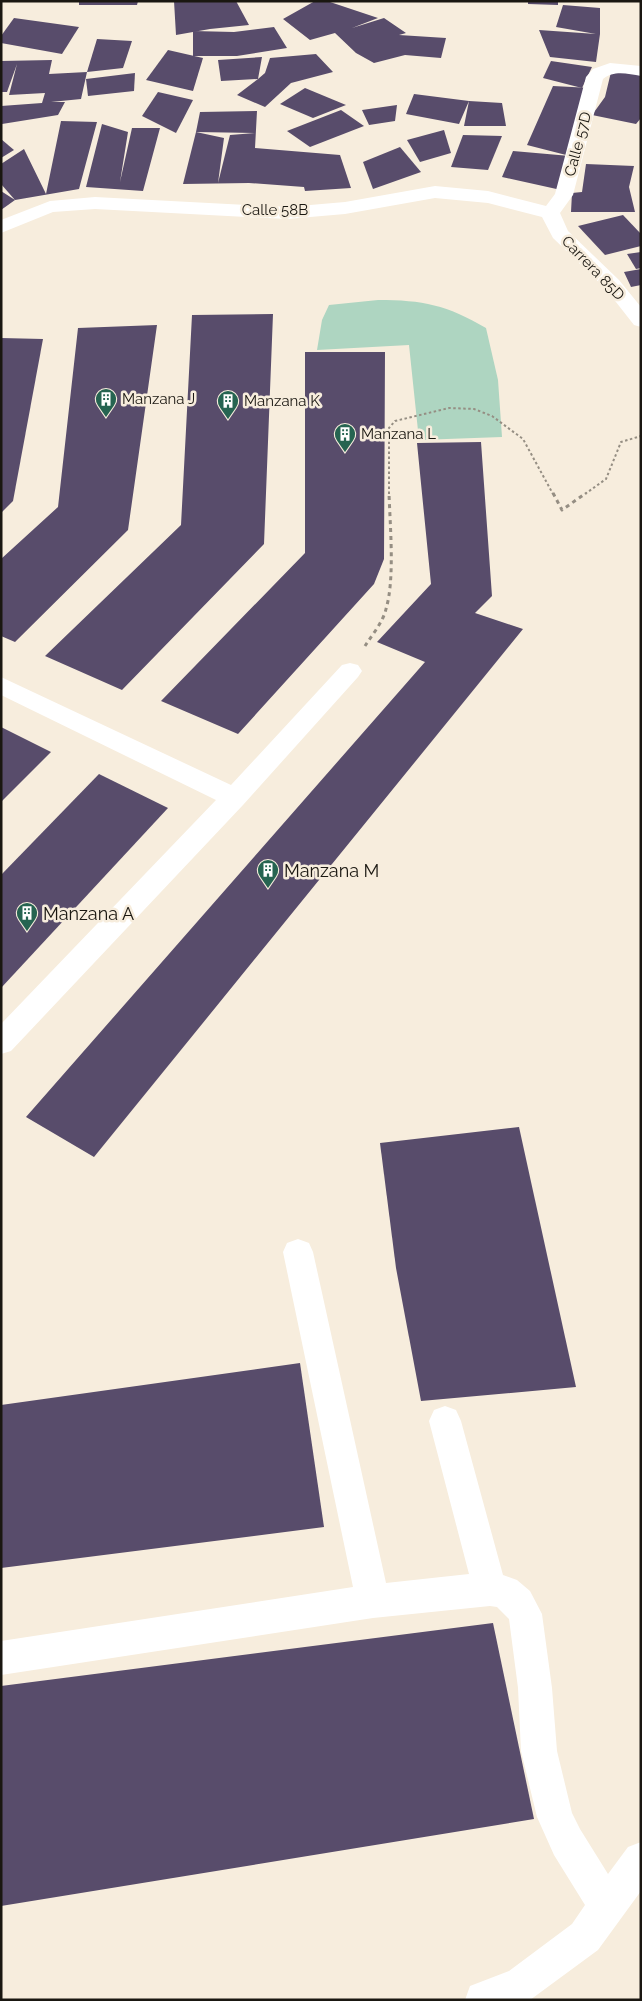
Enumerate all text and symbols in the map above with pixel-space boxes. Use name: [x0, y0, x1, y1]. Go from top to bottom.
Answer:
street label: Calle 57D: [561, 109, 595, 178]
street label: Calle 58B: [242, 201, 308, 219]
street label: Carrera 85D: [558, 232, 628, 304]
building icon: Manzana J: [94, 387, 118, 418]
building icon: Manzana K: [216, 389, 240, 420]
place label: Manzana J: [122, 390, 195, 408]
place label: Manzana K: [244, 392, 320, 410]
building icon: Manzana L: [333, 422, 357, 453]
place label: Manzana L: [361, 425, 436, 443]
building icon: Manzana M: [256, 858, 280, 889]
place label: Manzana M: [284, 860, 379, 881]
building icon: Manzana A: [15, 901, 39, 932]
place label: Manzana A: [43, 903, 134, 924]

